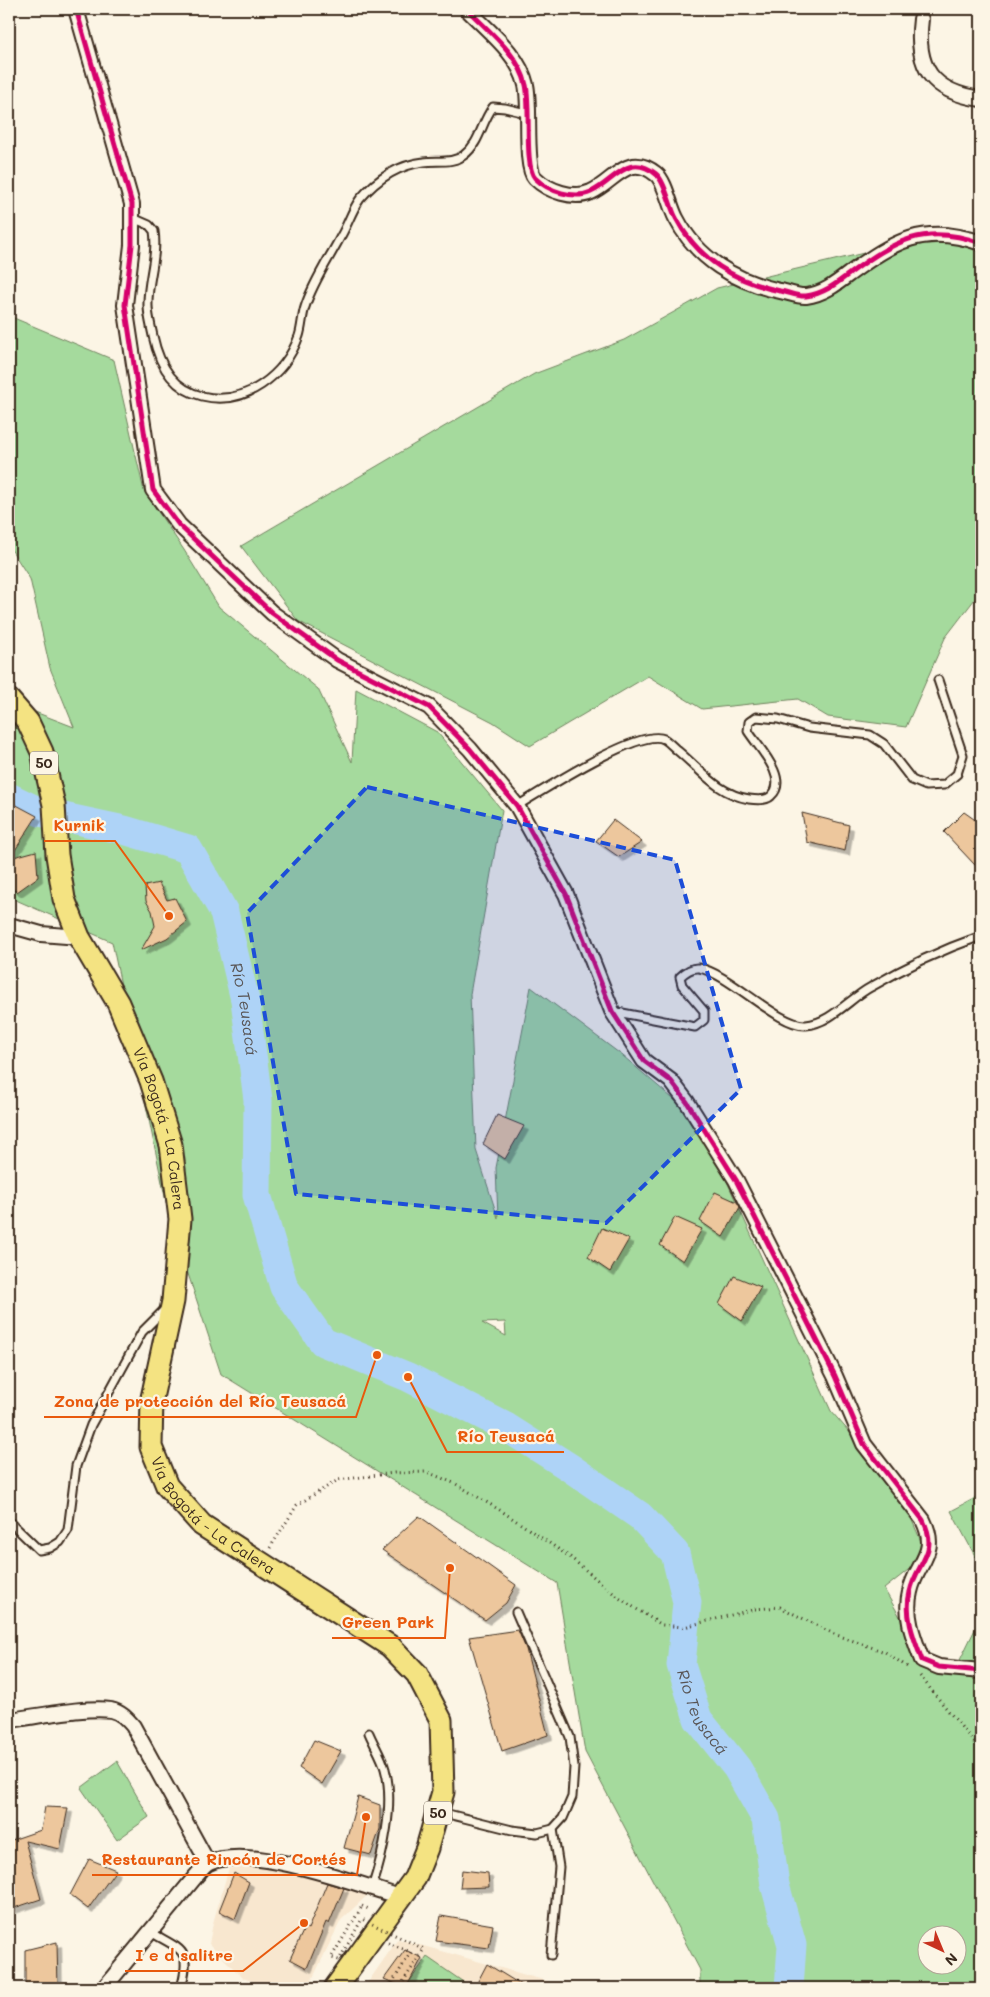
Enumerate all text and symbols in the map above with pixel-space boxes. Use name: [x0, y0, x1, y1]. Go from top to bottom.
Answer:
road number: 50: [30, 751, 58, 774]
callout: Kurnik: [44, 810, 115, 841]
text: Kurnik: [53, 814, 105, 835]
water label: Río Teusacá: [226, 960, 263, 1057]
street label: Vía Bogotá - La Calera: [129, 1044, 190, 1211]
callout: Zona de protección del Río Teusacá: [44, 1386, 356, 1417]
text: Zona de protección del Río Teusacá: [54, 1390, 346, 1411]
callout: Río Teusacá: [447, 1421, 564, 1452]
text: Río Teusacá: [457, 1425, 555, 1446]
street label: Vía Bogotá - La Calera: [147, 1453, 280, 1579]
callout: Green Park: [332, 1607, 445, 1638]
text: Green Park: [342, 1611, 434, 1632]
water label: Río Teusacá: [673, 1666, 733, 1759]
road number: 50: [424, 1802, 452, 1825]
callout: Restaurante Rincón de Cortés: [92, 1844, 357, 1875]
text: Restaurante Rincón de Cortés: [102, 1848, 346, 1869]
north arrow: [918, 1924, 968, 1974]
callout: I e d salitre: [125, 1940, 243, 1971]
text: I e d salitre: [135, 1944, 233, 1965]
text: N: [941, 1949, 962, 1970]

